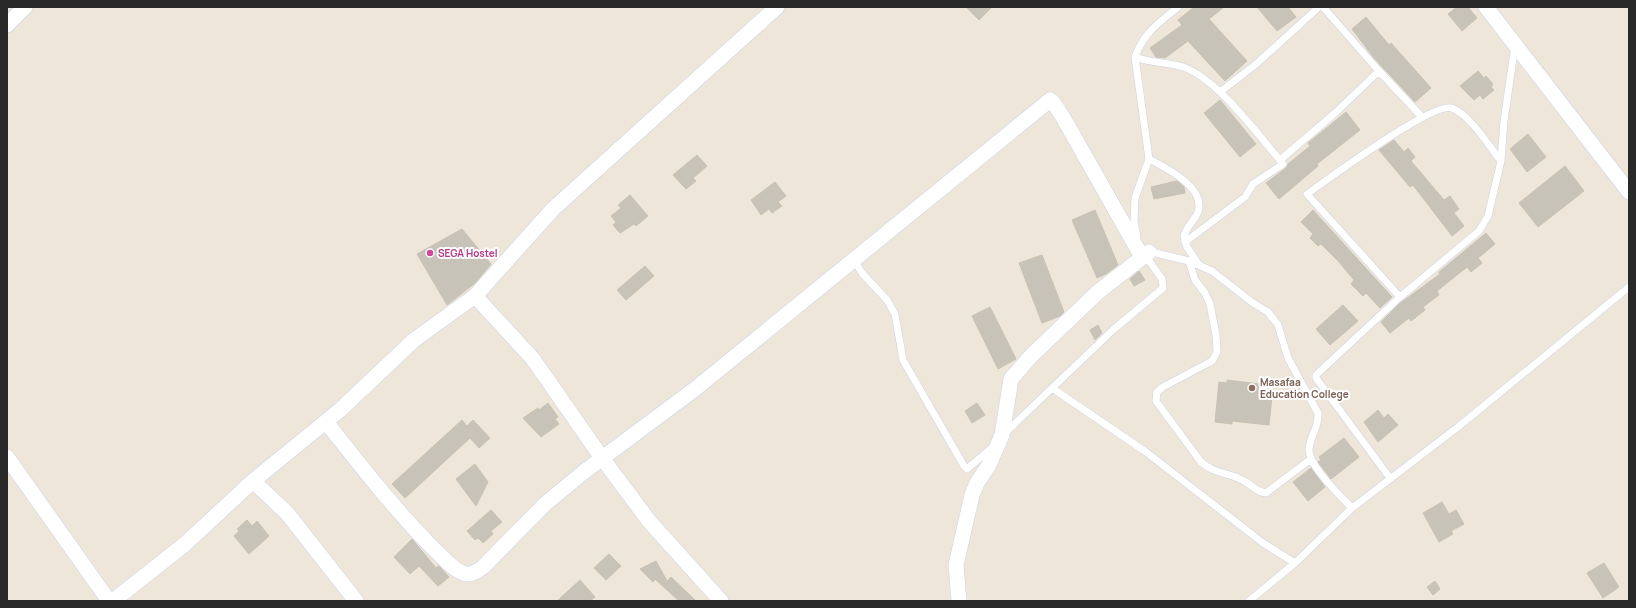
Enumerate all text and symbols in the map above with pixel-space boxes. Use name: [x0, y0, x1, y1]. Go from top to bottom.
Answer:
place label: SEGA Hostel: [438, 246, 498, 260]
marker: SEGA Hostel: [425, 248, 435, 258]
place label: Masafaa Education College: [1260, 375, 1349, 401]
marker: Masafaa Education College: [1247, 383, 1257, 393]

